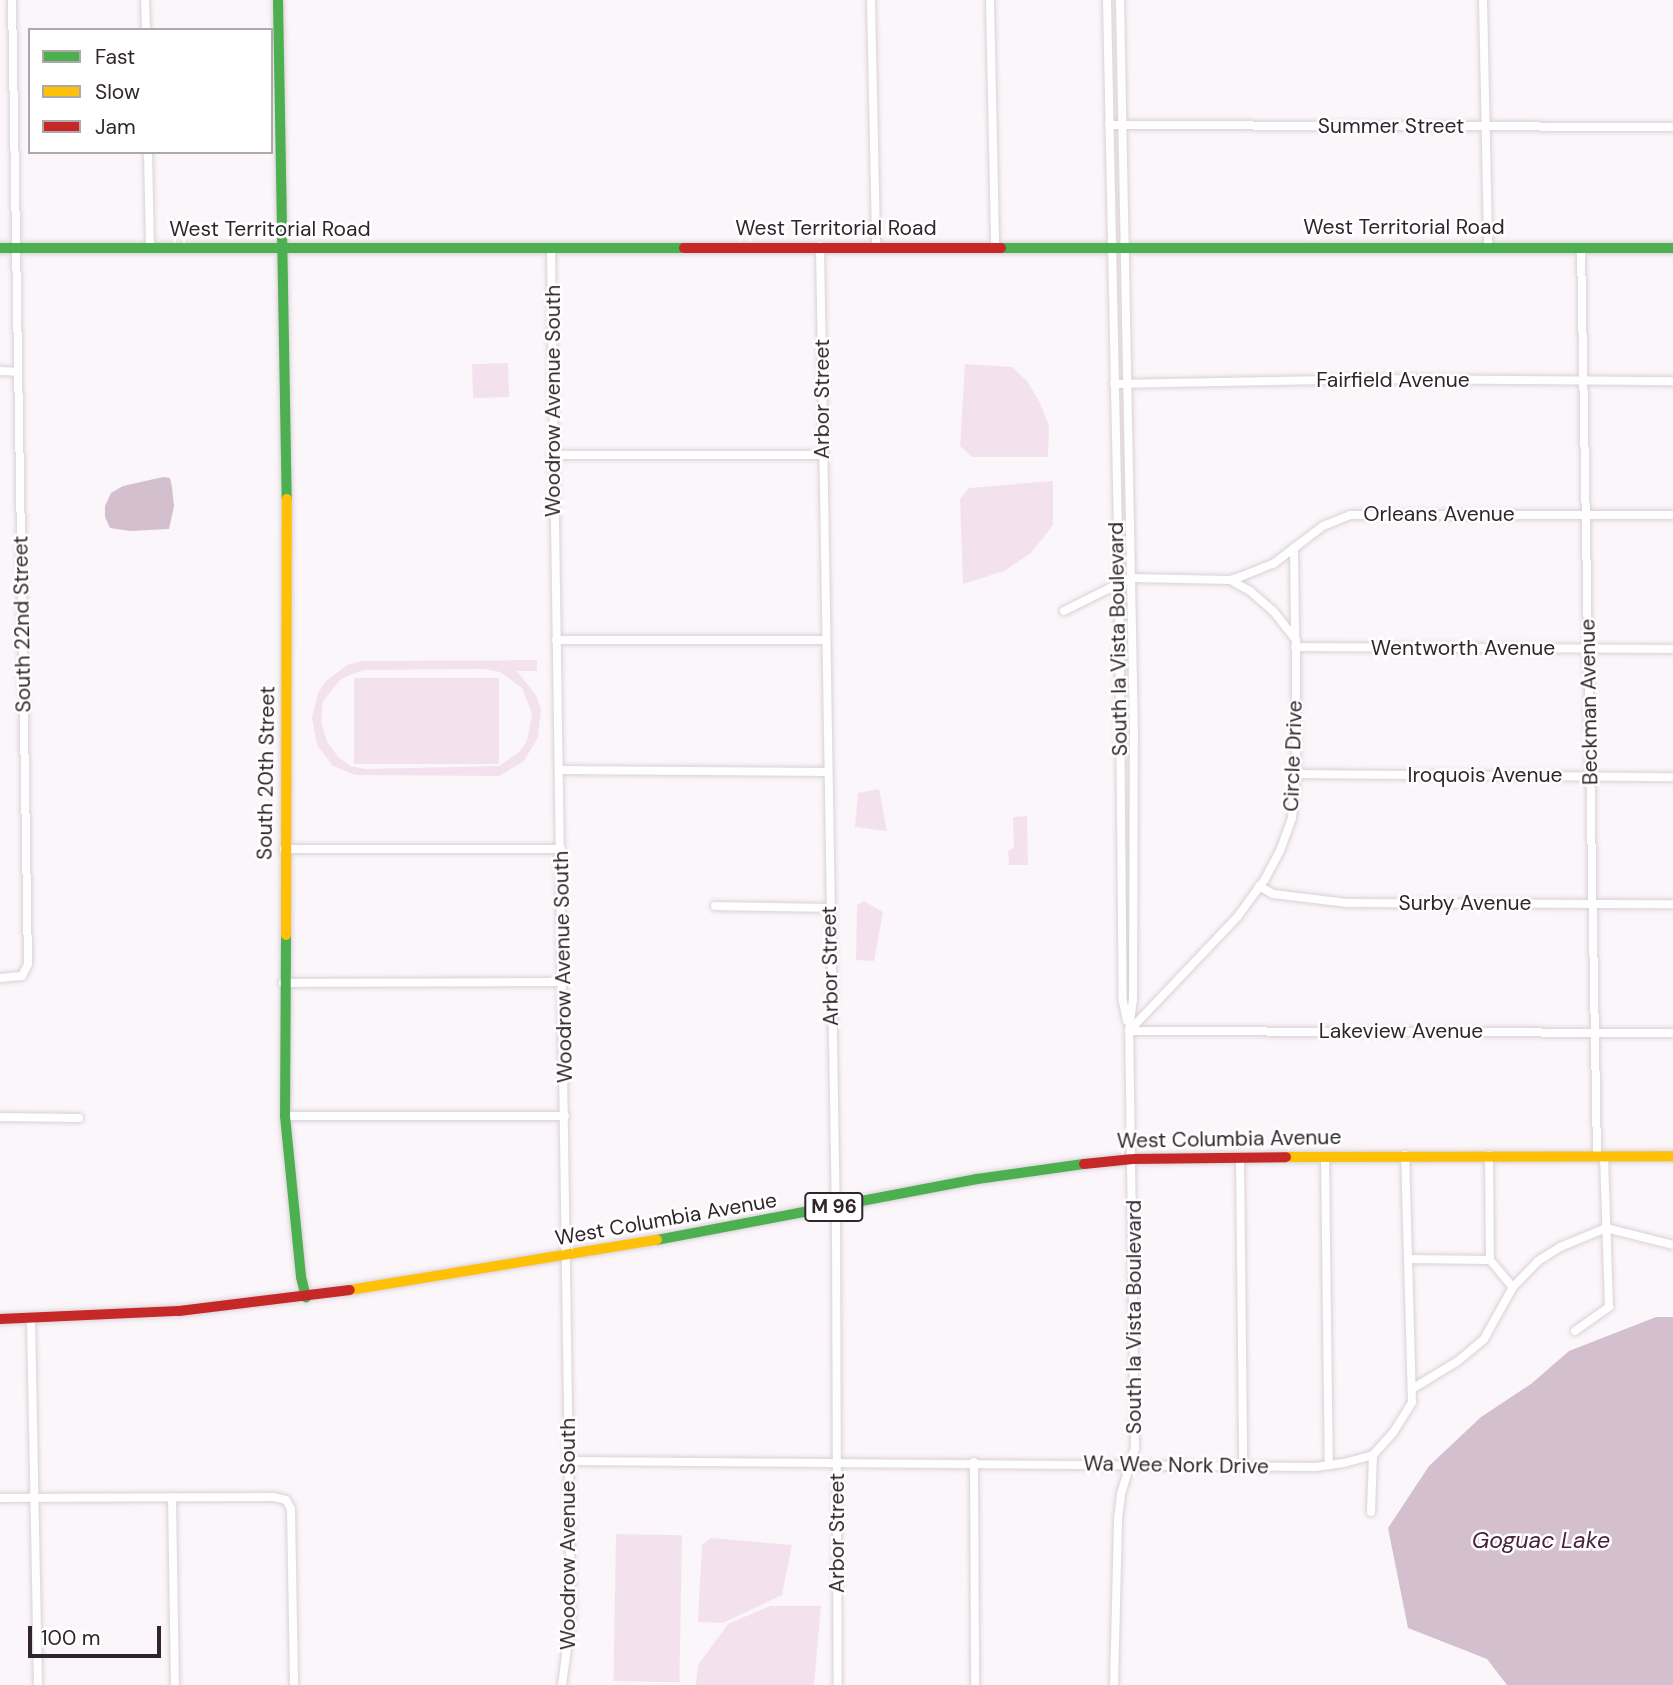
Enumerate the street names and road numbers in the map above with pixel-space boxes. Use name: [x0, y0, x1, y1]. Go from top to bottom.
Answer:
street label: Summer Street: [1318, 113, 1464, 139]
street label: West Territorial Road: [1303, 214, 1505, 240]
street label: West Territorial Road: [735, 215, 937, 241]
street label: West Territorial Road: [169, 216, 371, 242]
street label: Woodrow Avenue South: [540, 285, 566, 517]
street label: Arbor Street: [809, 339, 835, 459]
street label: Fairfield Avenue: [1316, 367, 1470, 393]
street label: Orleans Avenue: [1363, 501, 1515, 527]
street label: South la Vista Boulevard: [1103, 522, 1133, 756]
street label: South 22nd Street: [8, 535, 36, 713]
street label: Beckman Avenue: [1575, 619, 1603, 785]
street label: Wentworth Avenue: [1371, 635, 1555, 661]
street label: South 20th Street: [252, 686, 280, 860]
street label: Circle Drive: [1278, 700, 1308, 812]
street label: Iroquois Avenue: [1408, 762, 1562, 788]
street label: Woodrow Avenue South: [548, 851, 578, 1083]
street label: Surby Avenue: [1399, 890, 1531, 916]
street label: Arbor Street: [816, 906, 844, 1026]
street label: Lakeview Avenue: [1319, 1018, 1483, 1044]
street label: West Columbia Avenue: [1117, 1124, 1341, 1154]
street label: West Columbia Avenue: [553, 1187, 779, 1251]
road number: M 96: [804, 1191, 864, 1222]
street label: South la Vista Boulevard: [1121, 1200, 1147, 1434]
street label: Woodrow Avenue South: [555, 1418, 581, 1650]
street label: Wa Wee Nork Drive: [1083, 1451, 1269, 1479]
street label: Arbor Street: [824, 1473, 850, 1593]

